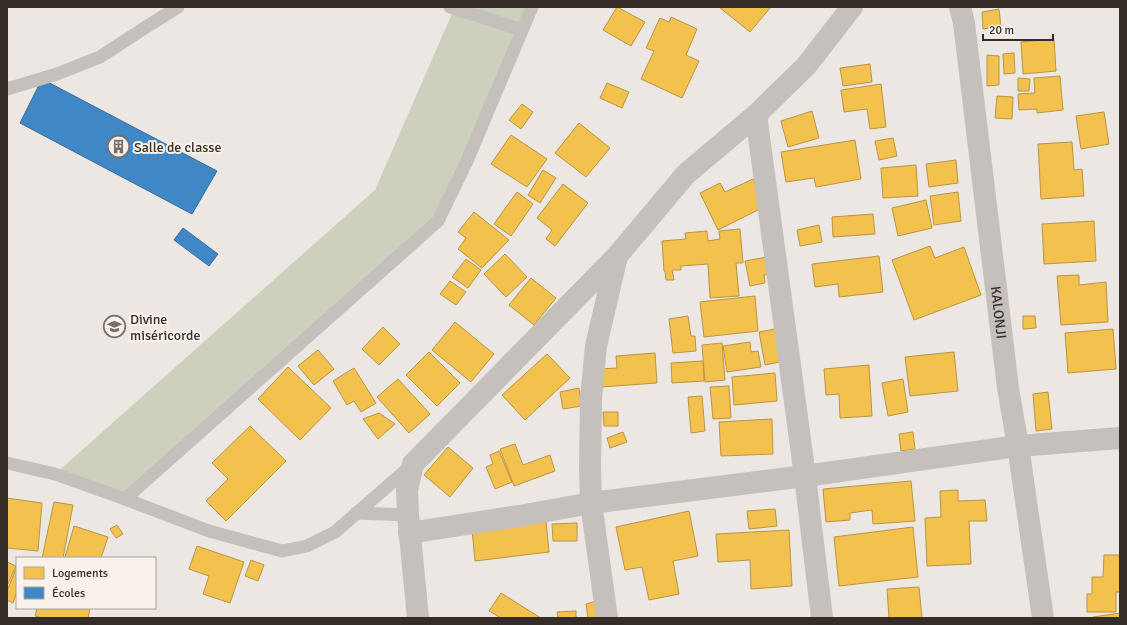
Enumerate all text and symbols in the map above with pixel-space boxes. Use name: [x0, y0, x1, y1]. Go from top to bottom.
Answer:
scale bar: [983, 16, 1053, 42]
text: 20 m: [989, 23, 1014, 38]
building icon: Salle de classe: [106, 134, 132, 160]
place label: Salle de classe: [134, 139, 222, 156]
street label: KALONJI: [987, 285, 1010, 340]
place label: Divine miséricorde: [130, 311, 201, 344]
school or university icon: Divine miséricorde: [101, 314, 127, 340]
legend: [16, 557, 156, 609]
text: Logements: [52, 566, 108, 581]
text: Écoles: [52, 586, 85, 601]

